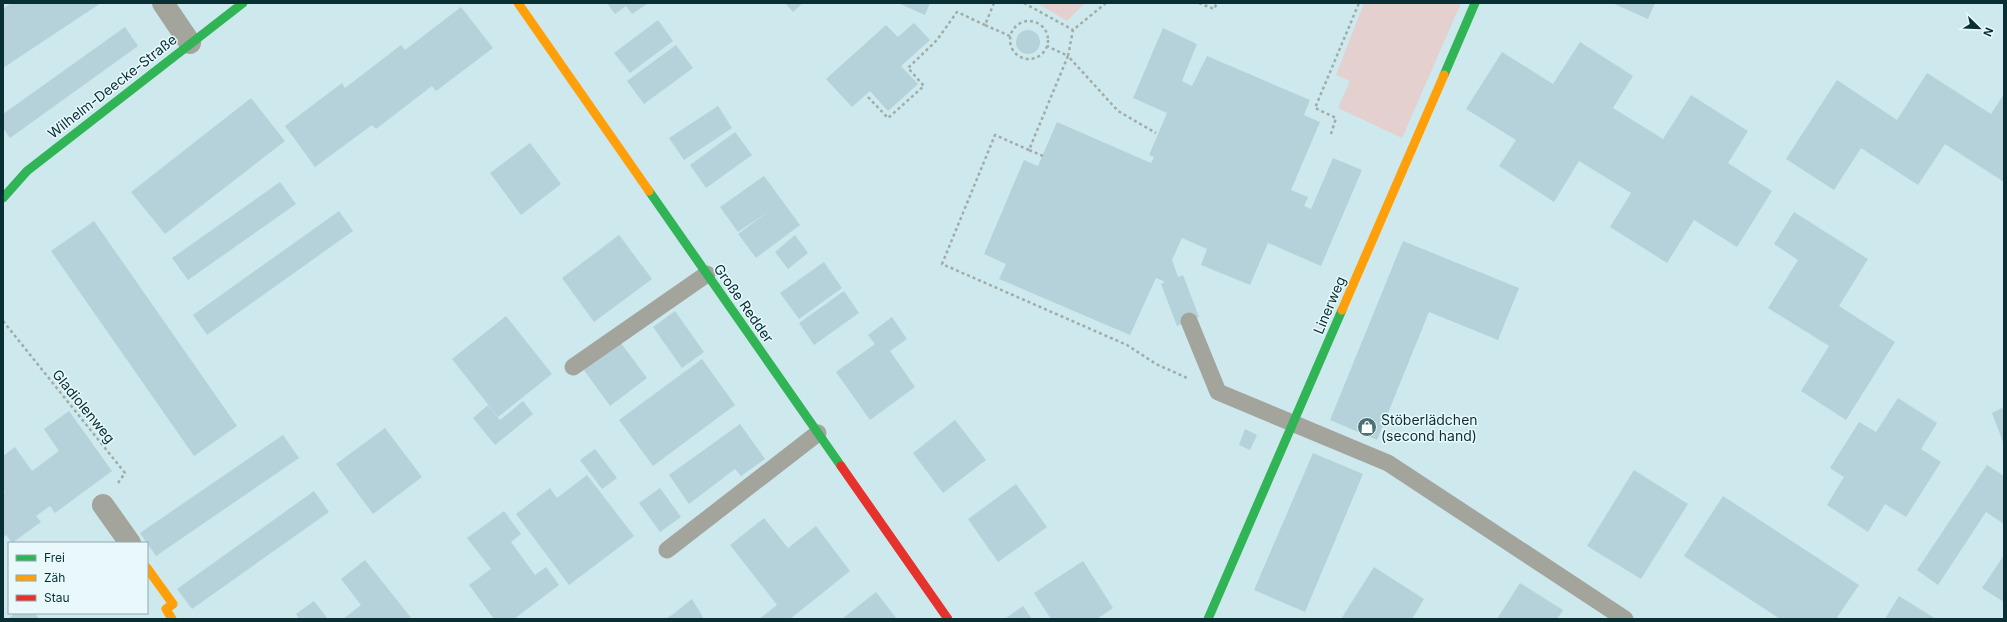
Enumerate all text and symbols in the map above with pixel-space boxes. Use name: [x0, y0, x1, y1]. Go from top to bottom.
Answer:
north arrow: [1959, 8, 1999, 48]
text: N: [1980, 25, 1996, 39]
street label: Wilhelm-Deecke-Straße: [44, 30, 180, 142]
street label: Große Redder: [711, 260, 777, 346]
street label: Linerweg: [1309, 274, 1349, 336]
street label: Gladiolenweg: [49, 366, 119, 446]
place label: Stöberlädchen (second hand): [1381, 411, 1478, 444]
shop icon: Stöberlädchen (second hand): [1356, 416, 1378, 438]
legend: [8, 542, 148, 614]
text: Frei: [44, 550, 65, 565]
text: Zäh: [44, 570, 65, 585]
text: Stau: [44, 590, 70, 605]

